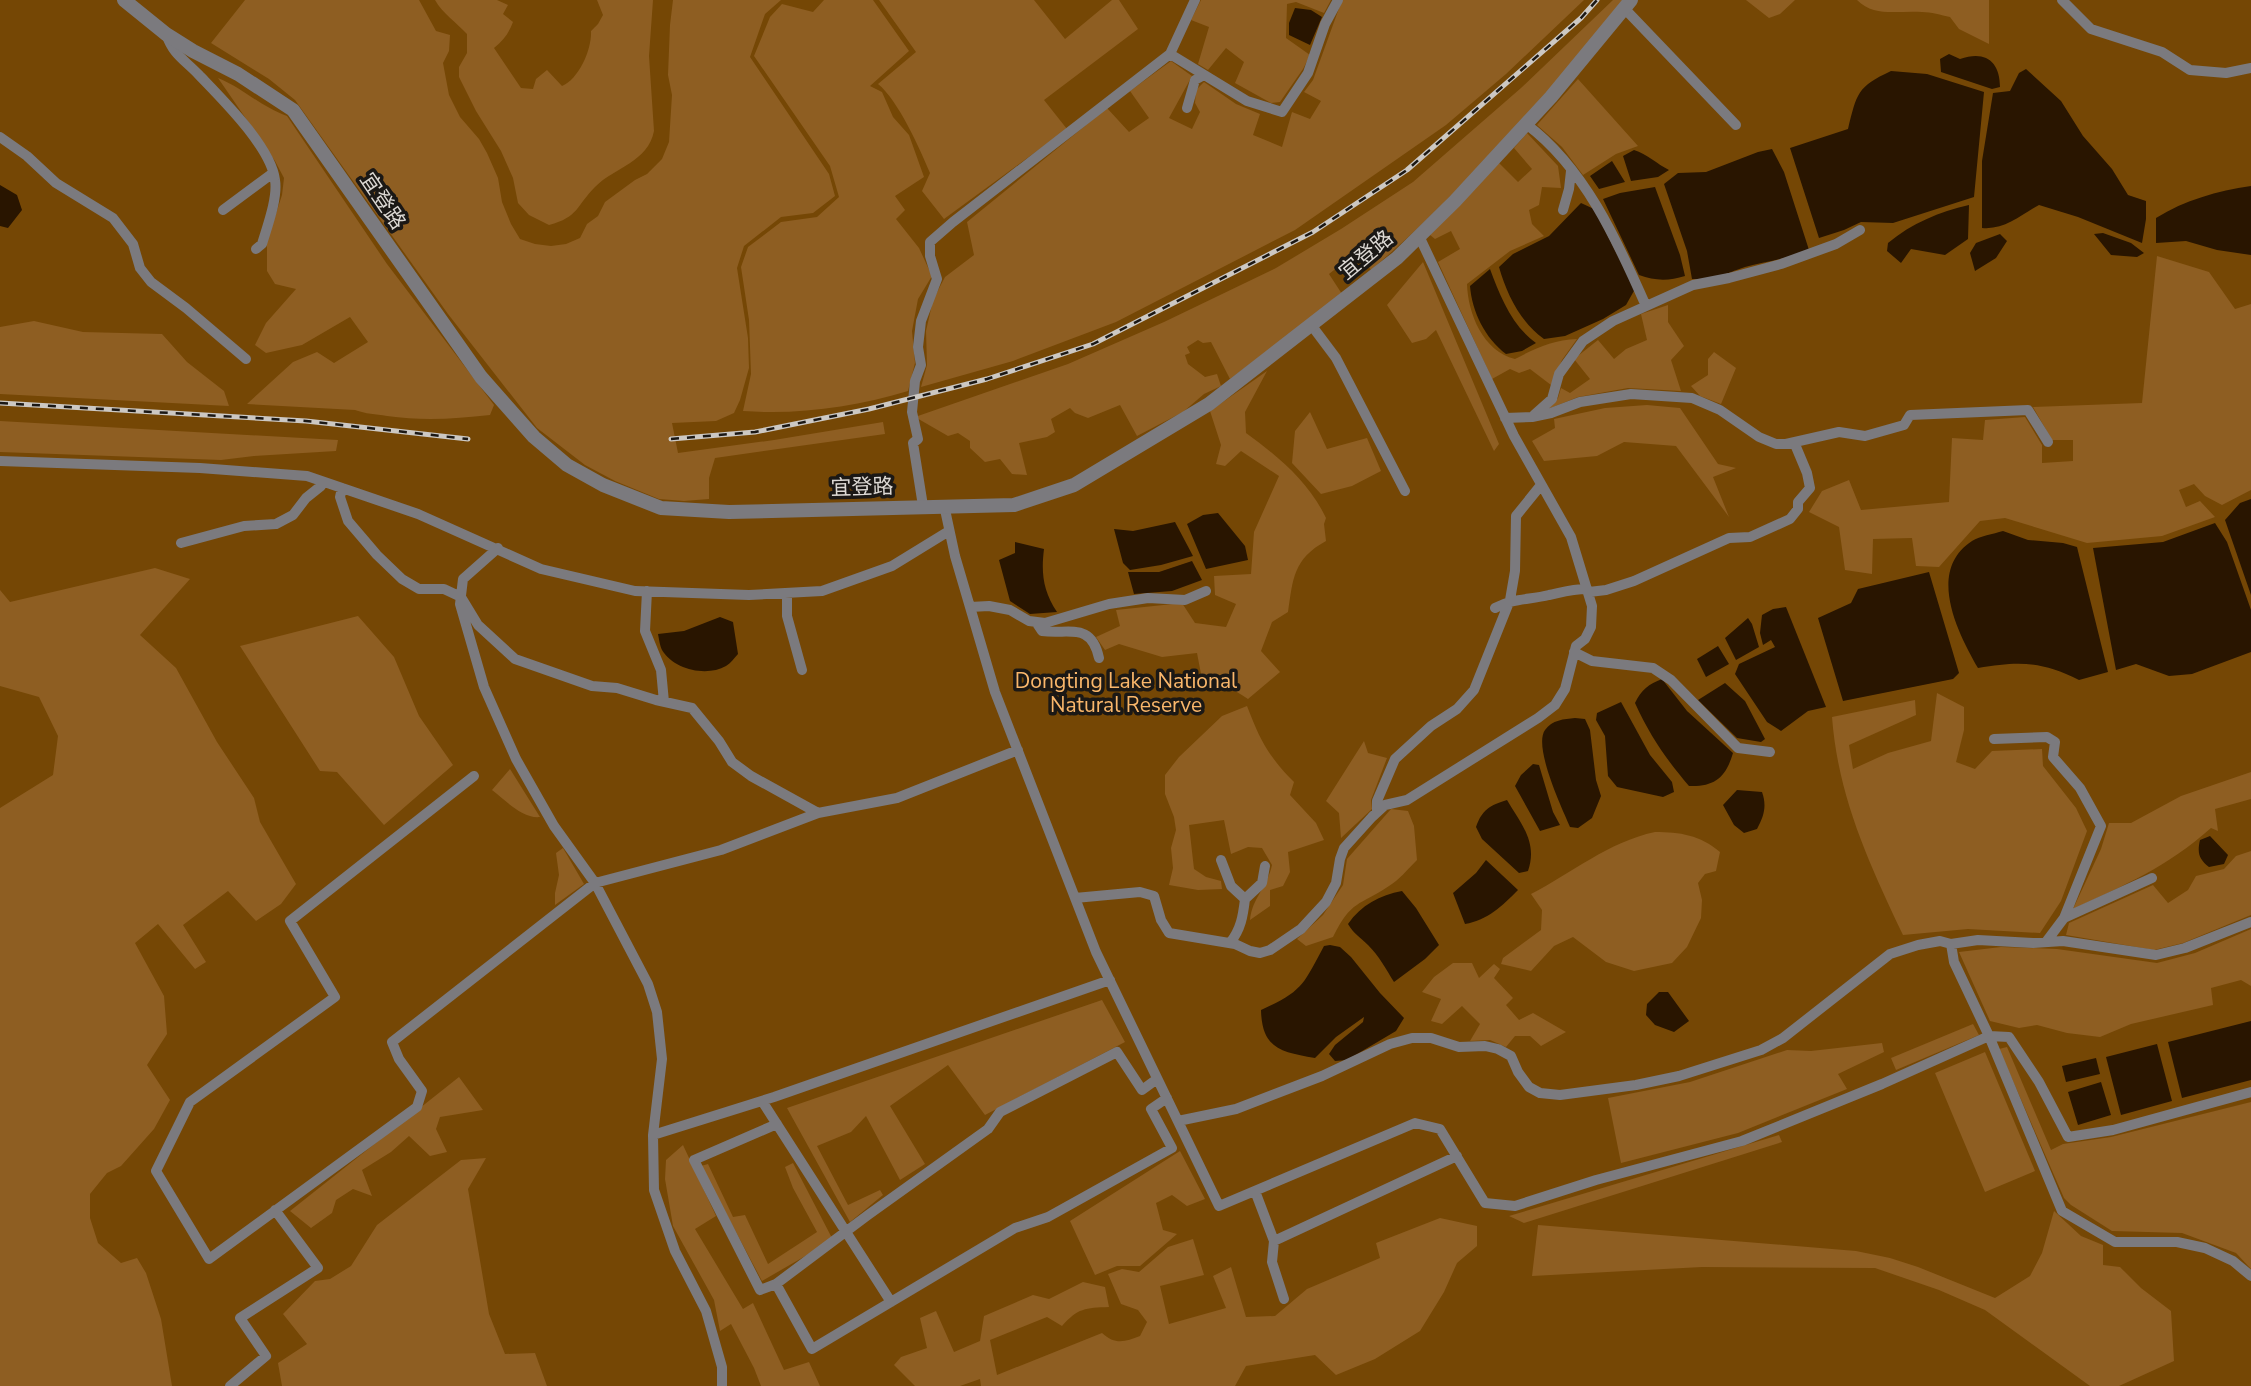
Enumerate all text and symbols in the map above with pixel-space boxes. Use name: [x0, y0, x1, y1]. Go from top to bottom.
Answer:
street label: 宜登路: [354, 167, 412, 235]
street label: 宜登路: [1333, 224, 1399, 286]
street label: 宜登路: [830, 472, 894, 502]
park label: Dongting Lake National Natural Reserve: [1015, 667, 1238, 719]

